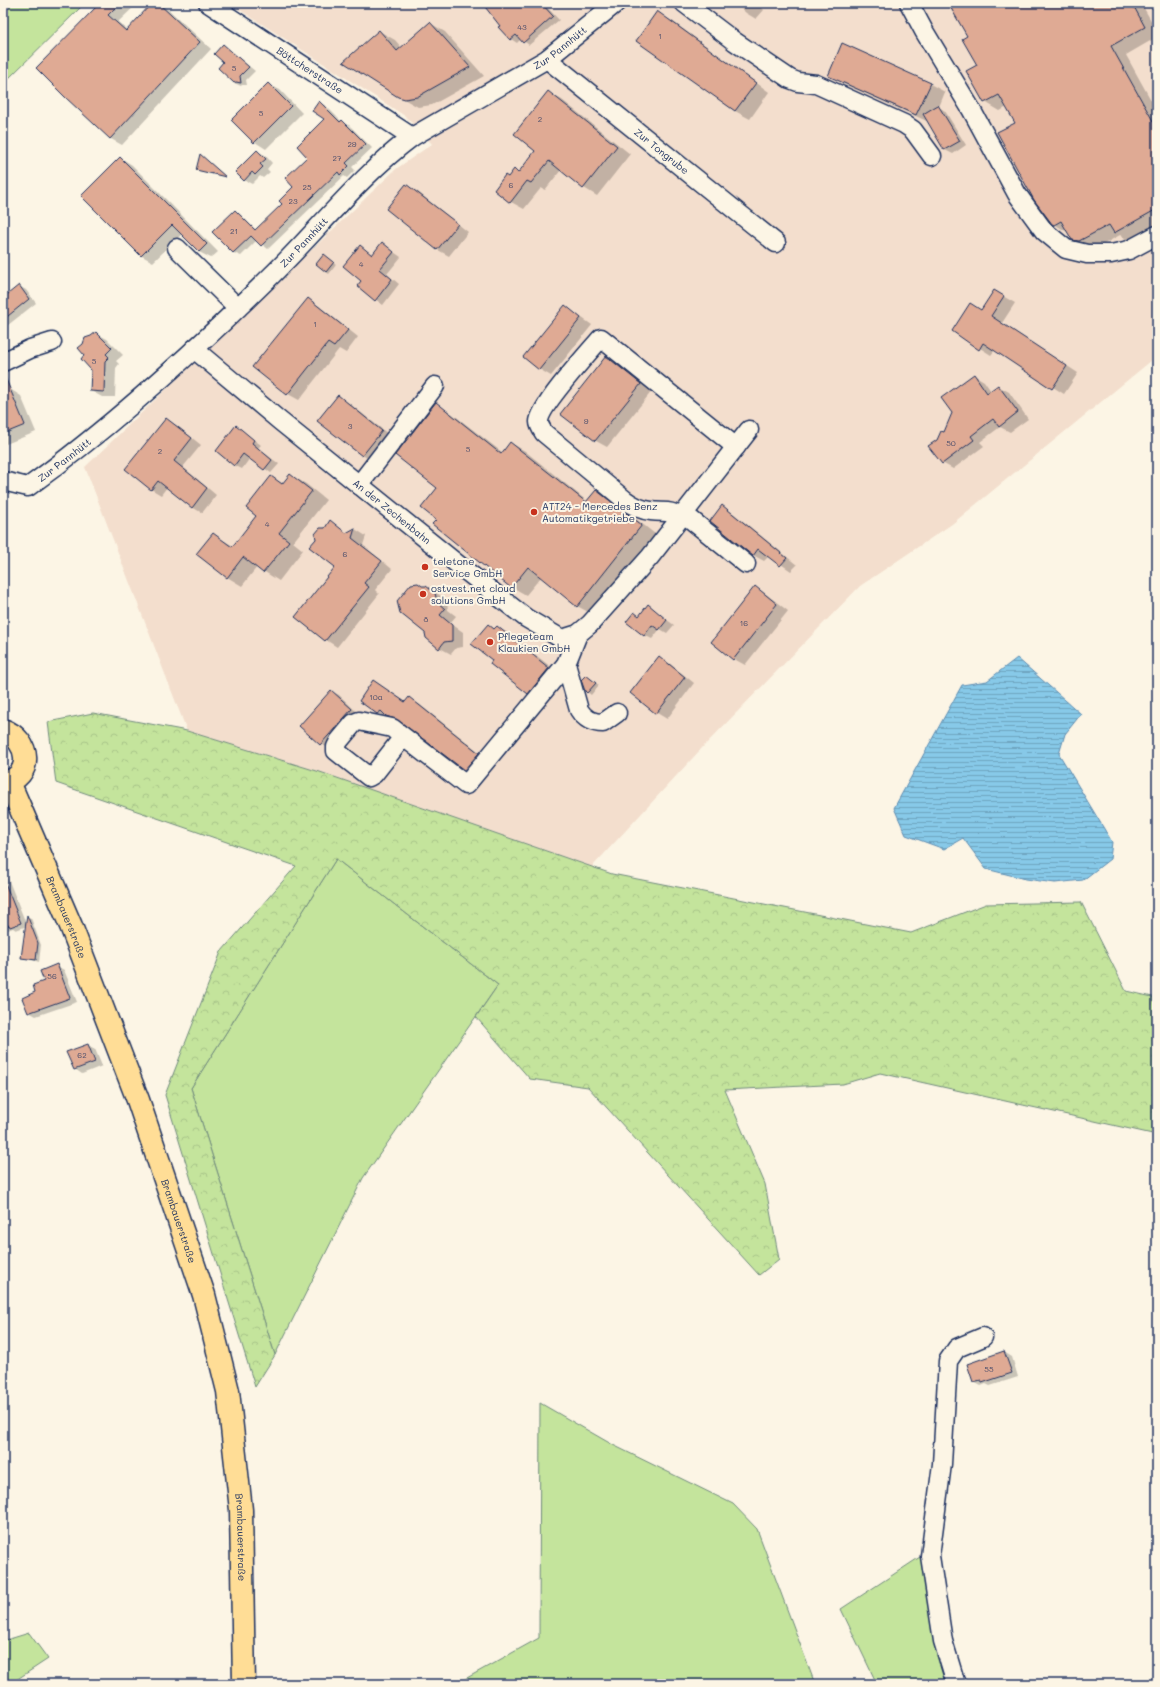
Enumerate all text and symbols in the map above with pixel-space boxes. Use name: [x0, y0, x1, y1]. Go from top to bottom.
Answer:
house number: 43: [517, 22, 527, 32]
street label: Zur Pannhütt: [531, 23, 589, 73]
house number: 1: [658, 31, 662, 41]
street label: Böttcherstraße: [274, 43, 346, 97]
house number: 5: [232, 63, 237, 73]
house number: 5: [259, 108, 264, 118]
house number: 2: [538, 114, 542, 124]
street label: Zur Tongrube: [631, 125, 692, 177]
house number: 29: [347, 139, 357, 149]
house number: 27: [333, 153, 342, 163]
house number: 6: [509, 180, 514, 190]
house number: 25: [302, 182, 312, 192]
house number: 23: [288, 196, 298, 206]
street label: Zur Pannhütt: [277, 214, 331, 270]
house number: 21: [230, 226, 238, 236]
house number: 4: [359, 259, 364, 269]
house number: 1: [313, 319, 317, 329]
house number: 5: [92, 356, 97, 366]
house number: 9: [584, 416, 589, 426]
house number: 3: [348, 421, 353, 431]
street label: Zur Pannhütt: [35, 435, 94, 485]
house number: 50: [946, 438, 956, 448]
house number: 5: [466, 444, 471, 454]
house number: 2: [158, 446, 162, 456]
street label: An der Zechenbahn: [350, 476, 434, 547]
place label: ATT24 - Mercedes Benz Automatikgetriebe: [542, 499, 658, 525]
marker: ATT24 - Mercedes Benz Automatikgetriebe: [529, 507, 539, 517]
house number: 4: [265, 519, 270, 529]
house number: 6: [343, 549, 348, 559]
place label: teletone Service GmbH: [433, 554, 502, 580]
marker: teletone Service GmbH: [420, 562, 430, 572]
place label: ostvest.net cloud solutions GmbH: [431, 581, 515, 607]
marker: ostvest.net cloud solutions GmbH: [418, 589, 428, 599]
house number: 8: [424, 614, 429, 624]
house number: 16: [740, 618, 748, 628]
place label: Pflegeteam Klaukien GmbH: [498, 629, 570, 655]
marker: Pflegeteam Klaukien GmbH: [485, 637, 495, 647]
house number: 10a: [369, 692, 383, 702]
street label: Brambauerstraße: [43, 874, 90, 960]
house number: 56: [47, 971, 57, 981]
house number: 62: [77, 1050, 87, 1060]
street label: Brambauerstraße: [158, 1177, 200, 1265]
house number: 55: [984, 1364, 994, 1374]
street label: Brambauerstraße: [232, 1493, 249, 1581]

